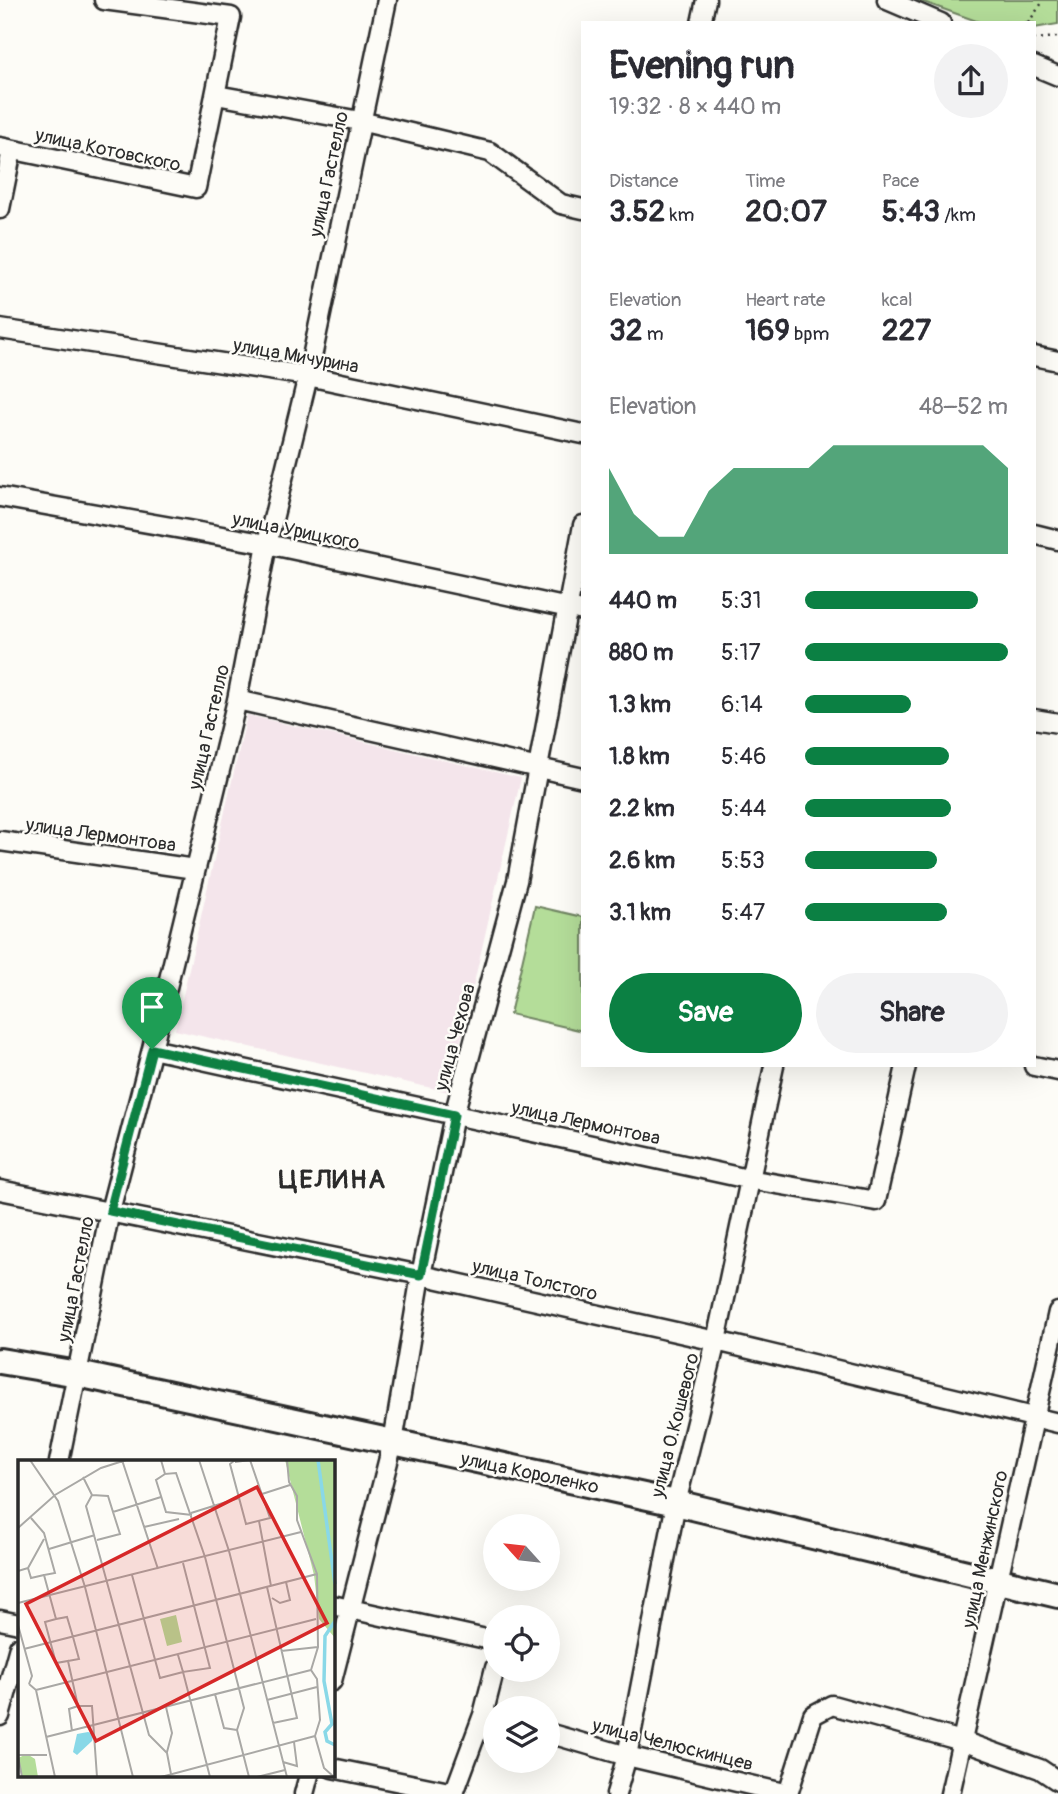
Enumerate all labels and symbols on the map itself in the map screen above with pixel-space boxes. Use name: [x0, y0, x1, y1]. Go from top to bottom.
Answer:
street label: улица Гастелло: [304, 109, 354, 240]
street label: улица Котовского: [32, 123, 183, 177]
street label: улица Мичурина: [230, 333, 361, 379]
street label: улица Урицкого: [229, 507, 361, 555]
street label: улица Гастелло: [183, 662, 235, 793]
street label: улица Лермонтова: [23, 812, 178, 857]
pin: [122, 977, 182, 1049]
street label: улица Чехова: [429, 981, 481, 1095]
street label: улица Лермонтова: [508, 1095, 662, 1150]
district label: ЦЕЛИНА: [279, 1164, 387, 1196]
street label: улица Гастелло: [52, 1214, 100, 1345]
street label: улица Толстого: [469, 1254, 600, 1306]
street label: улица О.Кошевого: [645, 1351, 704, 1501]
street label: улица Короленко: [458, 1446, 601, 1499]
inset map: [18, 1460, 334, 1776]
street label: улица Менжинского: [956, 1468, 1013, 1631]
north arrow: [483, 1514, 560, 1591]
street label: улица Челюскинцев: [589, 1713, 756, 1777]

